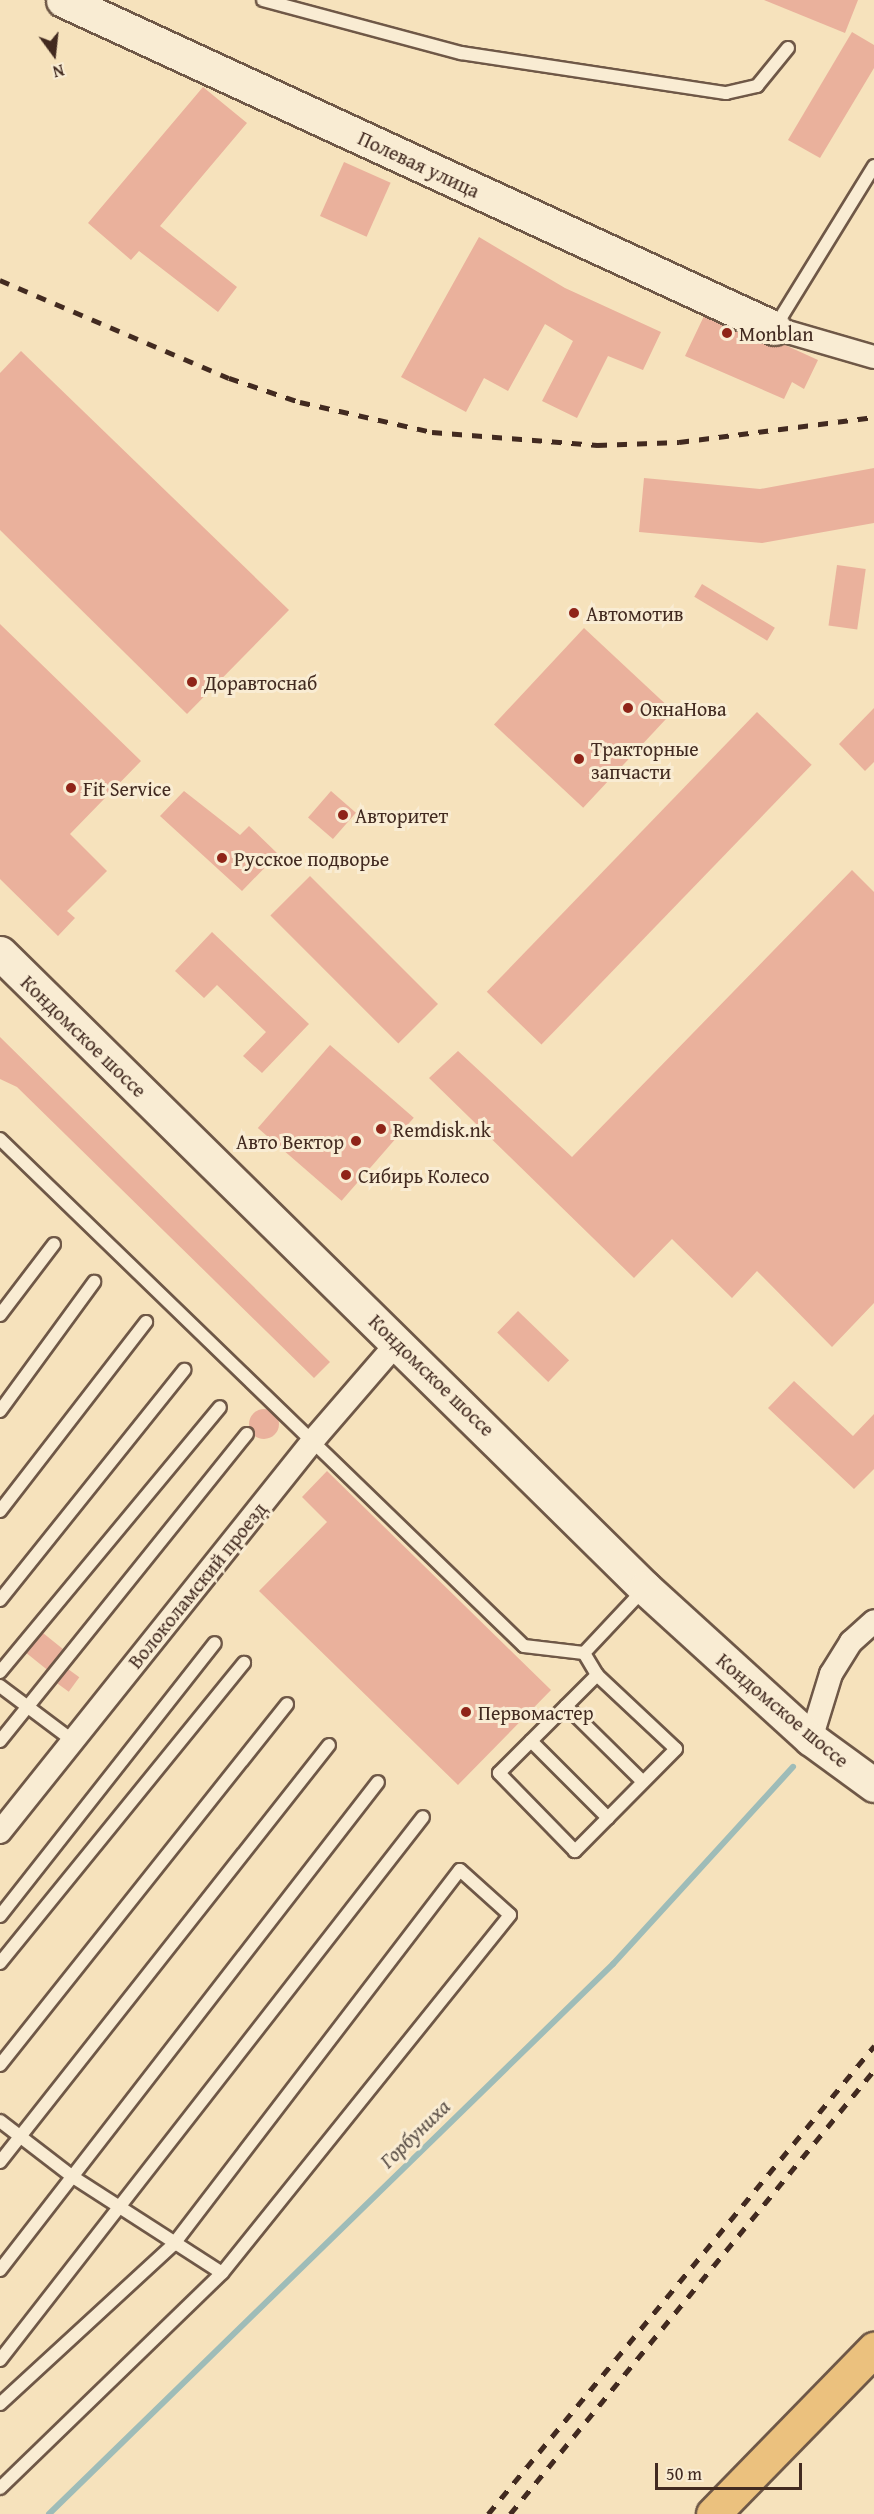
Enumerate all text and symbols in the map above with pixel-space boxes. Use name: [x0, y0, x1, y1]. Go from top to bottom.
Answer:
north arrow: [24, 24, 84, 84]
text: N: [50, 58, 67, 84]
street label: Полевая улица: [354, 125, 484, 203]
place label: Monblan: [739, 321, 813, 345]
marker: Monblan: [720, 326, 734, 340]
place label: Автомотив: [586, 601, 684, 625]
marker: Автомотив: [567, 606, 581, 620]
place label: Доравтоснаб: [204, 670, 317, 694]
marker: Доравтоснаб: [185, 675, 199, 689]
place label: ОкнаНова: [640, 696, 726, 720]
marker: ОкнаНова: [621, 701, 635, 715]
place label: Тракторные запчасти: [591, 736, 699, 783]
marker: Тракторные запчасти: [572, 752, 586, 766]
place label: Fit Service: [83, 776, 171, 800]
marker: Fit Service: [64, 781, 78, 795]
place label: Авторитет: [355, 803, 448, 827]
marker: Авторитет: [336, 808, 350, 822]
place label: Русское подворье: [234, 846, 389, 870]
marker: Русское подворье: [215, 851, 229, 865]
street label: Кондомское шоссе: [16, 970, 152, 1102]
place label: Remdisk.nk: [393, 1117, 491, 1141]
marker: Remdisk.nk: [374, 1122, 388, 1136]
place label: Авто Вектор: [236, 1129, 344, 1153]
marker: Авто Вектор: [349, 1134, 363, 1148]
place label: Сибирь Колесо: [358, 1163, 489, 1187]
marker: Сибирь Колесо: [339, 1168, 353, 1182]
street label: Кондомское шоссе: [364, 1309, 500, 1441]
street label: Волоколамский проезд: [123, 1497, 271, 1673]
street label: Кондомское шоссе: [712, 1648, 854, 1772]
place label: Первомастер: [478, 1700, 594, 1724]
marker: Первомастер: [459, 1705, 473, 1719]
water label: Горбуниха: [375, 2094, 455, 2174]
scale bar: [658, 2451, 805, 2489]
text: 50 m: [666, 2460, 702, 2487]

